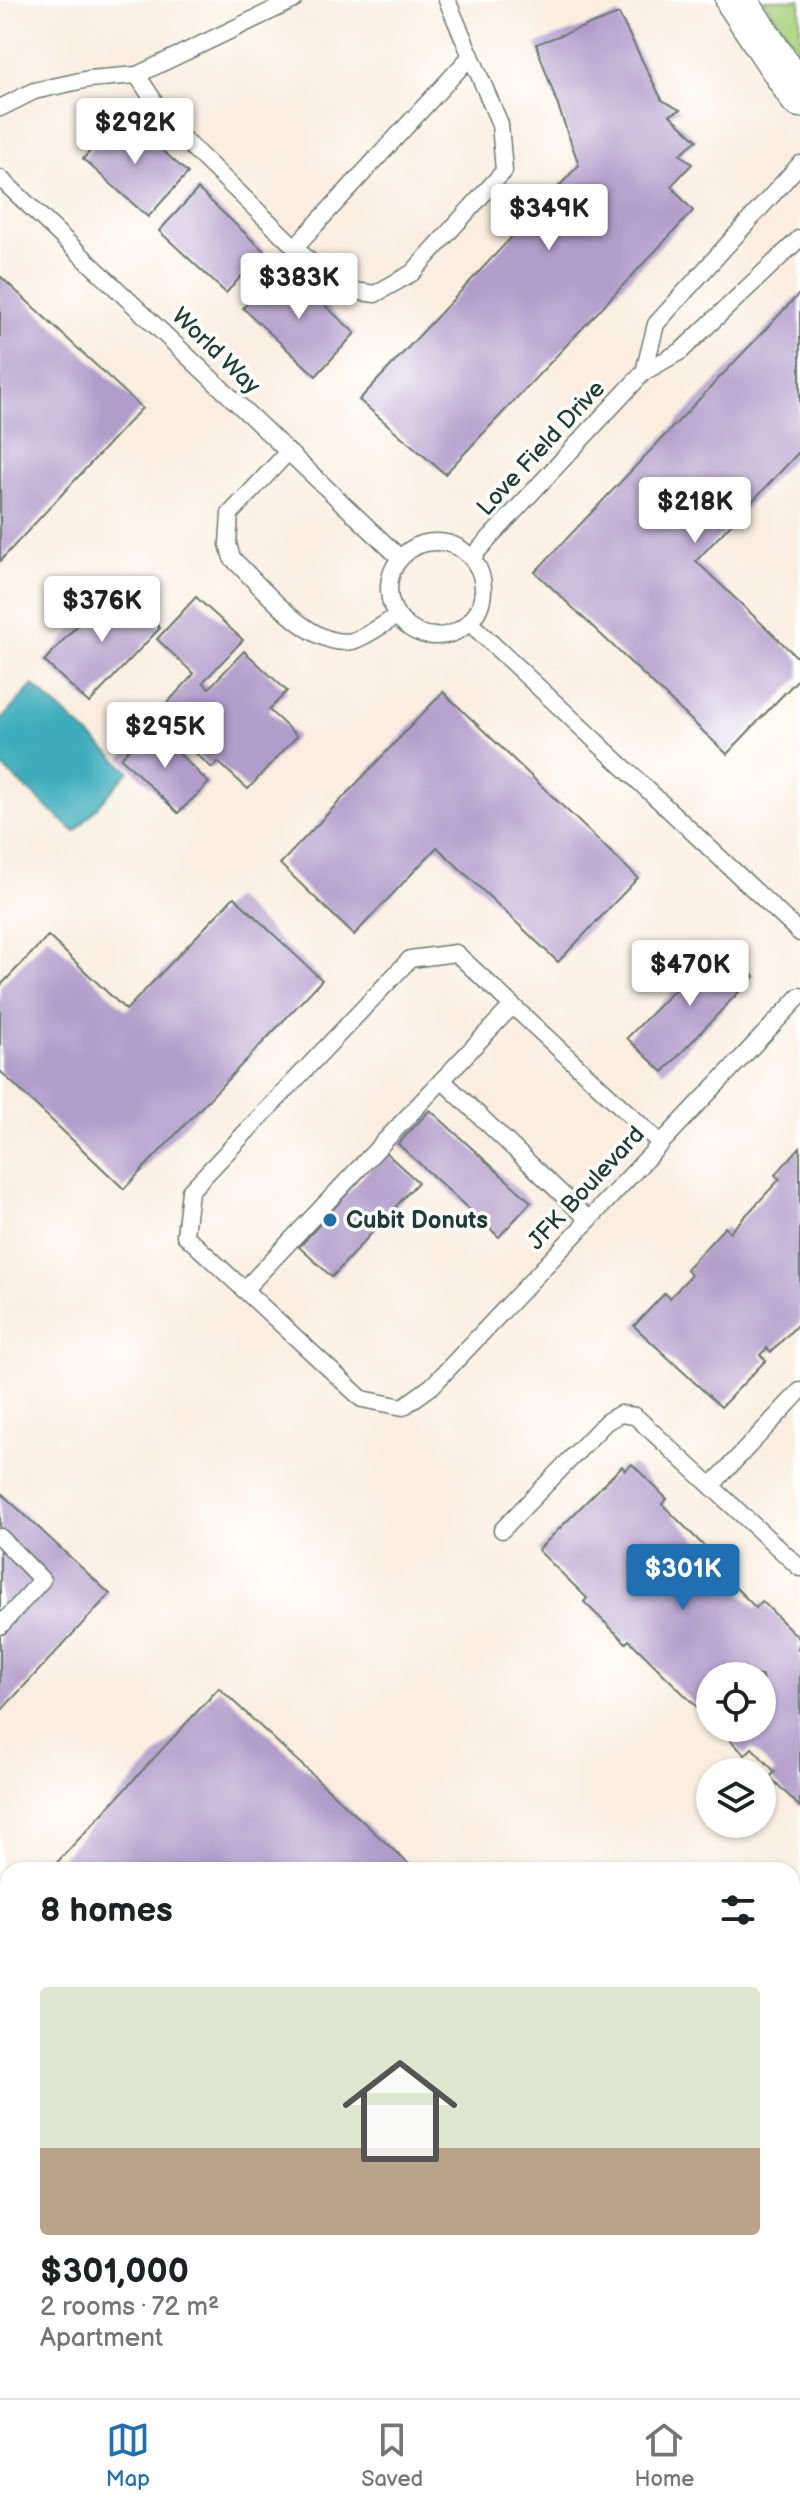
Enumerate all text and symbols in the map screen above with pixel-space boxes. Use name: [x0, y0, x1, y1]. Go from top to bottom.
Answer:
pin: $292K: [79, 98, 191, 166]
text: $292K: [94, 108, 176, 139]
pin: $349K: [493, 184, 605, 252]
text: $349K: [509, 194, 589, 225]
pin: $383K: [243, 253, 355, 321]
text: $383K: [259, 263, 339, 294]
street label: World Way: [166, 302, 267, 401]
street label: Love Field Drive: [471, 374, 611, 522]
pin: $218K: [639, 477, 751, 545]
text: $218K: [657, 487, 733, 518]
pin: $376K: [46, 576, 158, 644]
text: $376K: [62, 586, 142, 617]
pin: $295K: [109, 702, 221, 770]
text: $295K: [125, 712, 205, 743]
pin: $470K: [634, 940, 746, 1008]
text: $470K: [650, 950, 730, 981]
street label: JFK Boulevard: [521, 1120, 651, 1256]
place label: Cubit Donuts: [346, 1206, 488, 1235]
marker: Cubit Donuts: [321, 1211, 339, 1229]
pin: $301K: [627, 1544, 739, 1612]
text: $301K: [644, 1554, 722, 1585]
map controls: [696, 1662, 776, 1838]
button: locate: [696, 1662, 776, 1742]
button: layers: [696, 1758, 776, 1838]
icon: filters: [716, 1888, 760, 1932]
text: 8 homes: [40, 1890, 173, 1931]
icon: home: [328, 2039, 472, 2183]
text: $301,000: [40, 2251, 189, 2292]
text: 2 rooms · 72 m²: [40, 2292, 219, 2323]
text: Apartment: [40, 2323, 163, 2354]
tab: Map: [106, 2418, 150, 2493]
tab: Saved: [361, 2418, 423, 2493]
tab: Home: [634, 2418, 694, 2493]

